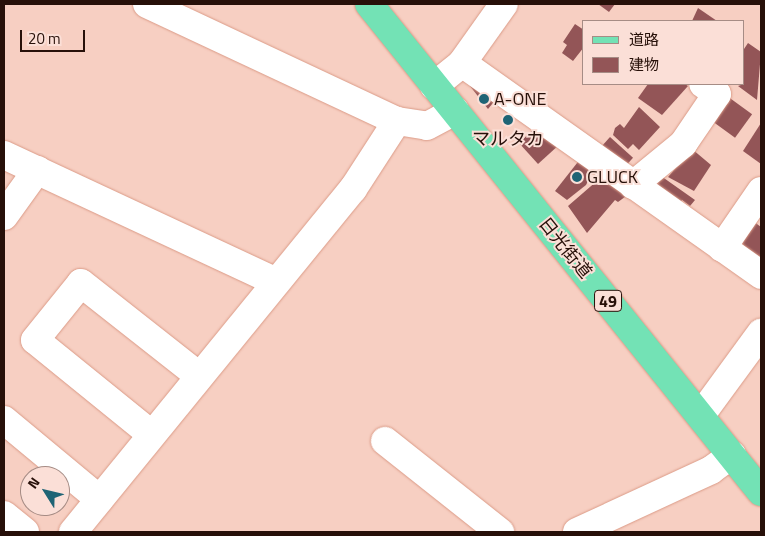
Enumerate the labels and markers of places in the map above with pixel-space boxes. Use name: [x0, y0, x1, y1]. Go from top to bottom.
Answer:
place label: A-ONE: [494, 88, 546, 110]
marker: A-ONE: [478, 93, 490, 105]
marker: マルタカ: [502, 114, 514, 126]
place label: マルタカ: [472, 128, 544, 150]
place label: GLUCK: [587, 166, 638, 188]
marker: GLUCK: [571, 171, 583, 183]

